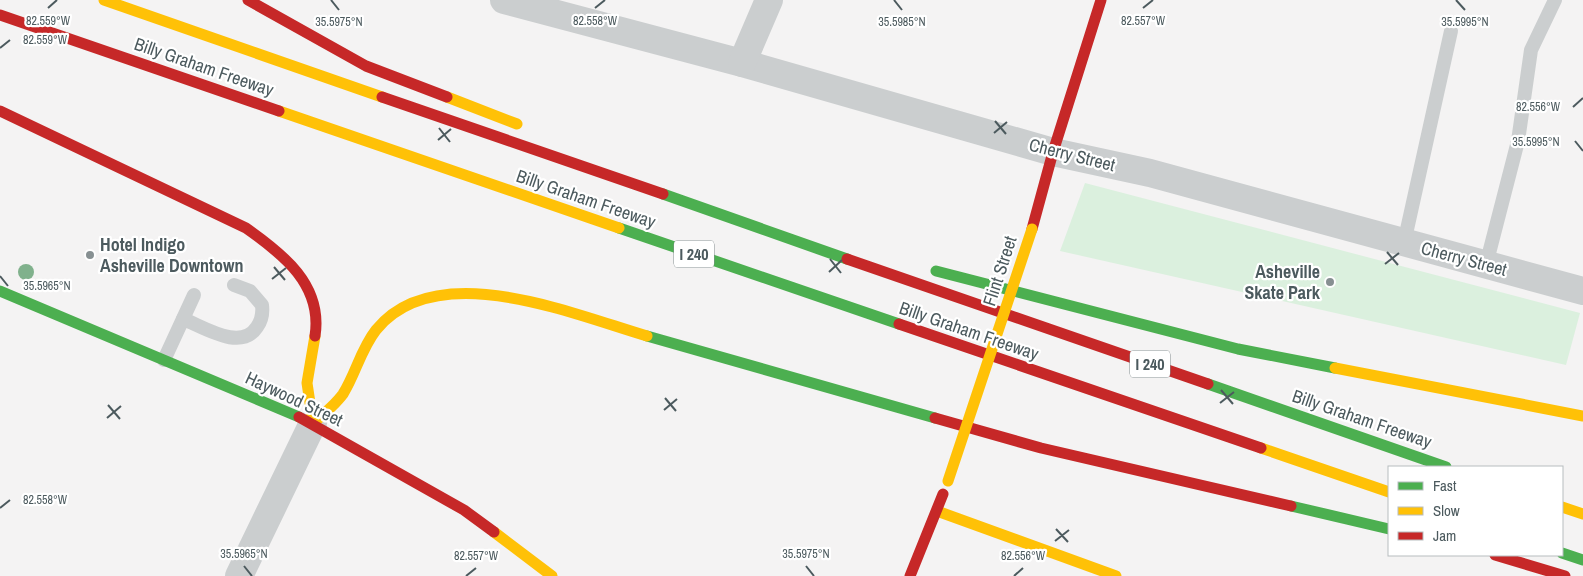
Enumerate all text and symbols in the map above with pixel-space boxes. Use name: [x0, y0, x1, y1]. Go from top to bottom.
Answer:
text: 82.559°W: [26, 13, 71, 29]
text: 82.558°W: [573, 13, 618, 29]
text: 82.557°W: [1121, 13, 1166, 29]
text: 35.5975°N: [315, 14, 363, 30]
text: 35.5985°N: [878, 14, 926, 30]
text: 35.5995°N: [1441, 14, 1489, 30]
street label: Billy Graham Freeway: [131, 31, 278, 102]
text: 82.559°W: [23, 32, 68, 48]
text: 82.556°W: [1516, 99, 1561, 115]
street label: Cherry Street: [1027, 132, 1118, 177]
text: 35.5995°N: [1512, 134, 1560, 150]
street label: Billy Graham Freeway: [513, 163, 660, 234]
place label: Hotel Indigo Asheville Downtown: [100, 232, 244, 278]
street label: Flint Street: [976, 233, 1023, 309]
street label: Cherry Street: [1418, 235, 1510, 282]
road number: I 240: [674, 240, 714, 268]
marker: Hotel Indigo Asheville Downtown: [84, 249, 96, 261]
place label: Asheville Skate Park: [1245, 259, 1321, 305]
marker: Asheville Skate Park: [1324, 276, 1336, 288]
text: 35.5965°N: [23, 278, 71, 294]
street label: Billy Graham Freeway: [896, 295, 1043, 366]
road number: I 240: [1130, 350, 1170, 378]
street label: Haywood Street: [241, 365, 347, 432]
street label: Billy Graham Freeway: [1289, 383, 1436, 454]
legend: [1388, 466, 1563, 556]
text: Fast: [1433, 475, 1457, 496]
text: 82.558°W: [23, 492, 68, 508]
text: Slow: [1433, 500, 1460, 521]
text: Jam: [1433, 525, 1456, 546]
text: 35.5965°N: [220, 546, 268, 562]
text: 35.5975°N: [782, 546, 830, 562]
text: 82.557°W: [454, 548, 499, 564]
text: 82.556°W: [1001, 548, 1046, 564]

